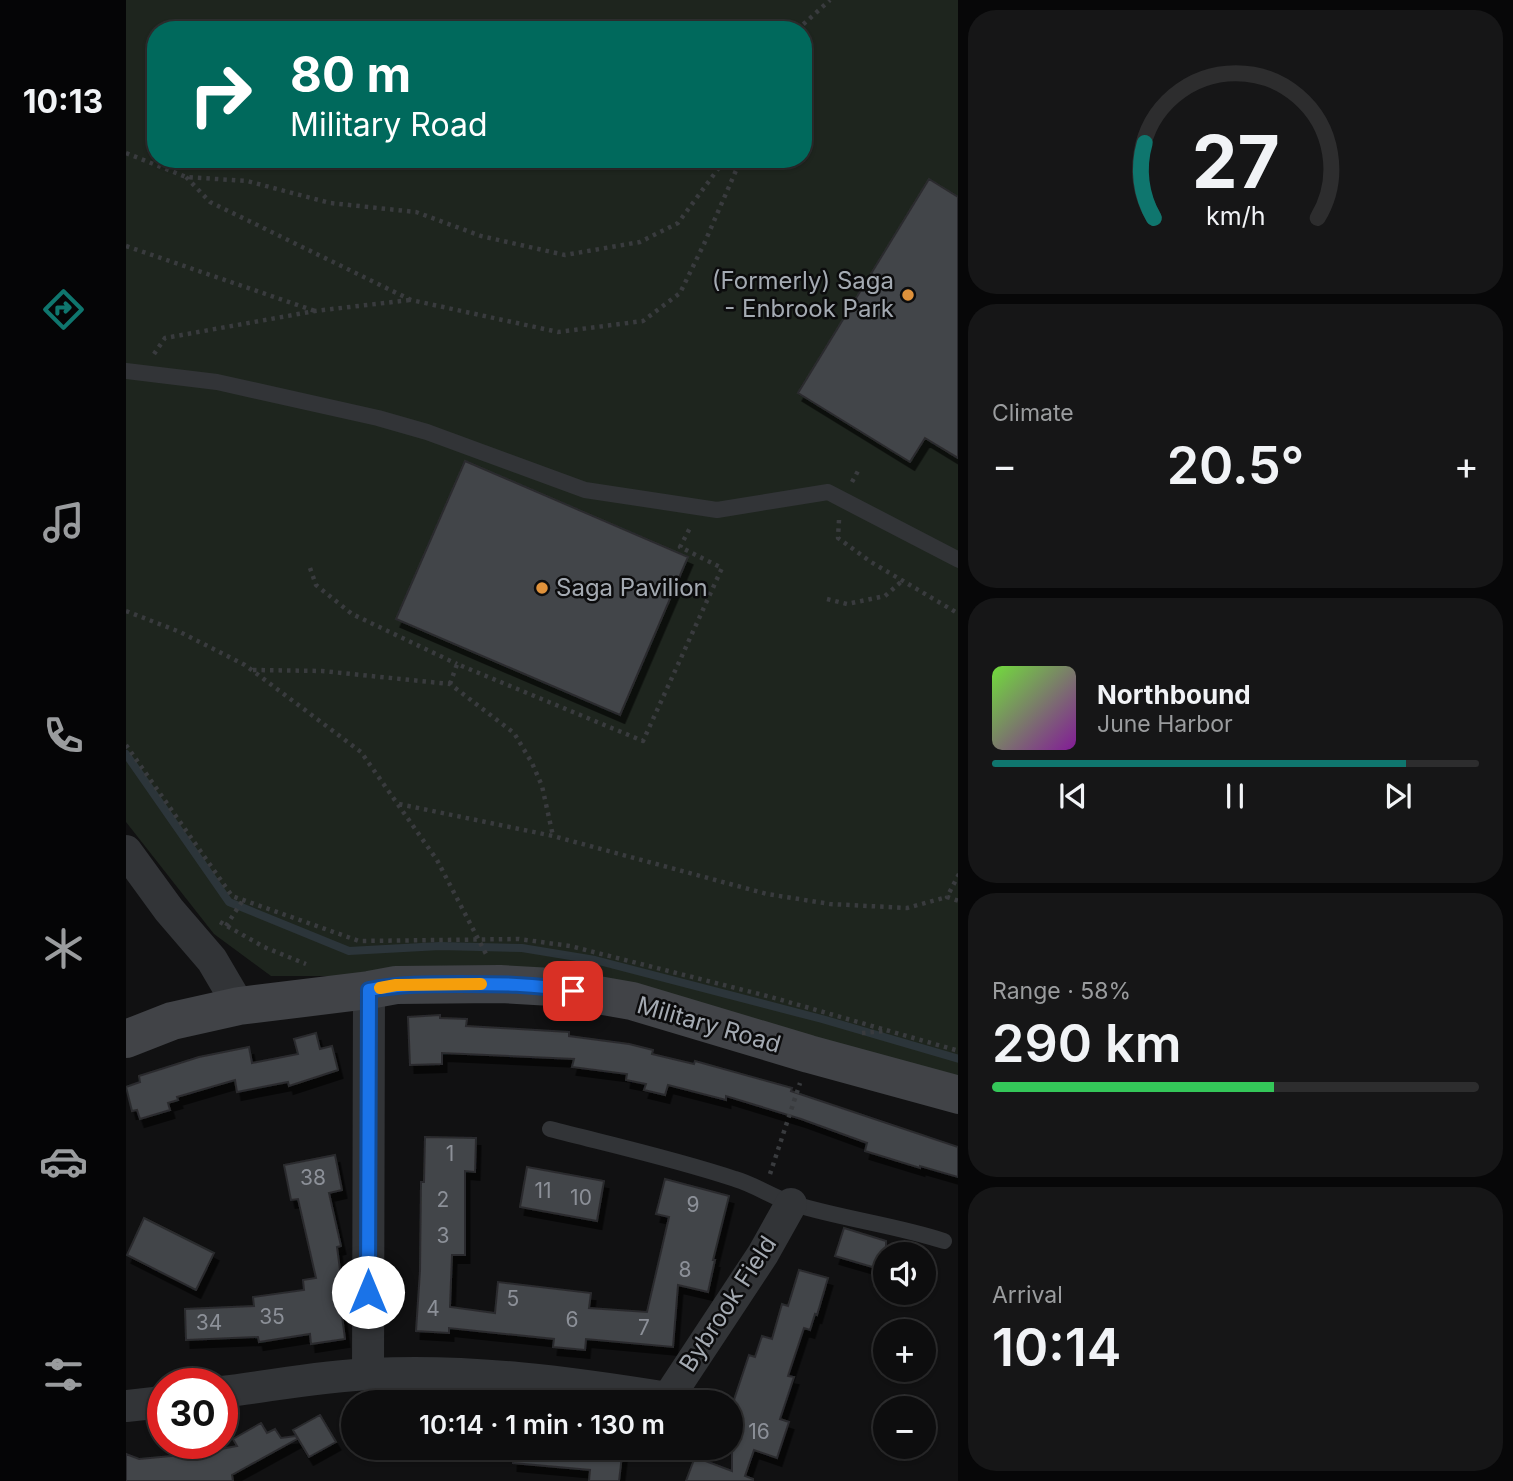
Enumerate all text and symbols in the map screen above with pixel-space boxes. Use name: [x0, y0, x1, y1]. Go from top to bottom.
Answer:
text: 80 m: [290, 45, 411, 104]
icon: right: [175, 49, 266, 140]
text: 10:13: [23, 82, 103, 121]
text: Military Road: [290, 105, 487, 144]
text: 27: [1191, 117, 1280, 206]
text: km/h: [1206, 201, 1265, 231]
place label: (Formerly) Saga - Enbrook Park: [712, 266, 894, 323]
icon: directions: [39, 285, 88, 334]
marker: (Formerly) Saga - Enbrook Park: [900, 287, 916, 303]
text: Climate: [992, 399, 1074, 427]
text: 20.5°: [1167, 434, 1304, 497]
text: −: [992, 442, 1017, 488]
text: +: [1454, 442, 1479, 488]
icon: music: [39, 498, 88, 547]
place label: Saga Pavilion: [556, 573, 708, 602]
marker: Saga Pavilion: [534, 580, 550, 596]
text: Northbound: [1097, 679, 1251, 710]
text: June Harbor: [1097, 710, 1233, 738]
icon: phone: [39, 711, 88, 760]
icon: previous: [1054, 777, 1092, 815]
icon: pause: [1216, 777, 1254, 815]
icon: next: [1379, 777, 1417, 815]
icon: climate: [39, 924, 88, 973]
pin: [543, 961, 603, 1021]
icon: arrive: [554, 972, 592, 1010]
text: Range · 58%: [992, 977, 1131, 1005]
street label: Military Road: [634, 990, 784, 1059]
text: 290 km: [992, 1012, 1182, 1075]
icon: car: [39, 1137, 88, 1186]
house number: 1: [446, 1141, 454, 1166]
house number: 38: [300, 1165, 326, 1190]
house number: 11: [534, 1178, 552, 1203]
house number: 10: [570, 1185, 592, 1210]
house number: 2: [437, 1187, 449, 1212]
house number: 9: [686, 1192, 700, 1217]
house number: 3: [437, 1223, 449, 1248]
street label: Bybrook Field: [673, 1230, 782, 1377]
map controls: [873, 1242, 936, 1459]
button: sound: [873, 1242, 936, 1305]
position arrow: [331, 1255, 405, 1329]
house number: 8: [679, 1257, 692, 1282]
text: Arrival: [992, 1281, 1063, 1309]
house number: 5: [507, 1286, 519, 1311]
house number: 4: [426, 1296, 440, 1321]
house number: 35: [259, 1304, 285, 1329]
house number: 6: [565, 1307, 579, 1332]
house number: 34: [196, 1310, 222, 1335]
house number: 7: [638, 1315, 650, 1340]
text: 10:14: [992, 1316, 1122, 1379]
button: +: [873, 1319, 936, 1382]
icon: filters: [39, 1350, 88, 1399]
speed limit sign: 30: [147, 1368, 238, 1459]
button: −: [873, 1396, 936, 1459]
text: 10:14 · 1 min · 130 m: [419, 1409, 665, 1440]
house number: 16: [748, 1419, 770, 1444]

